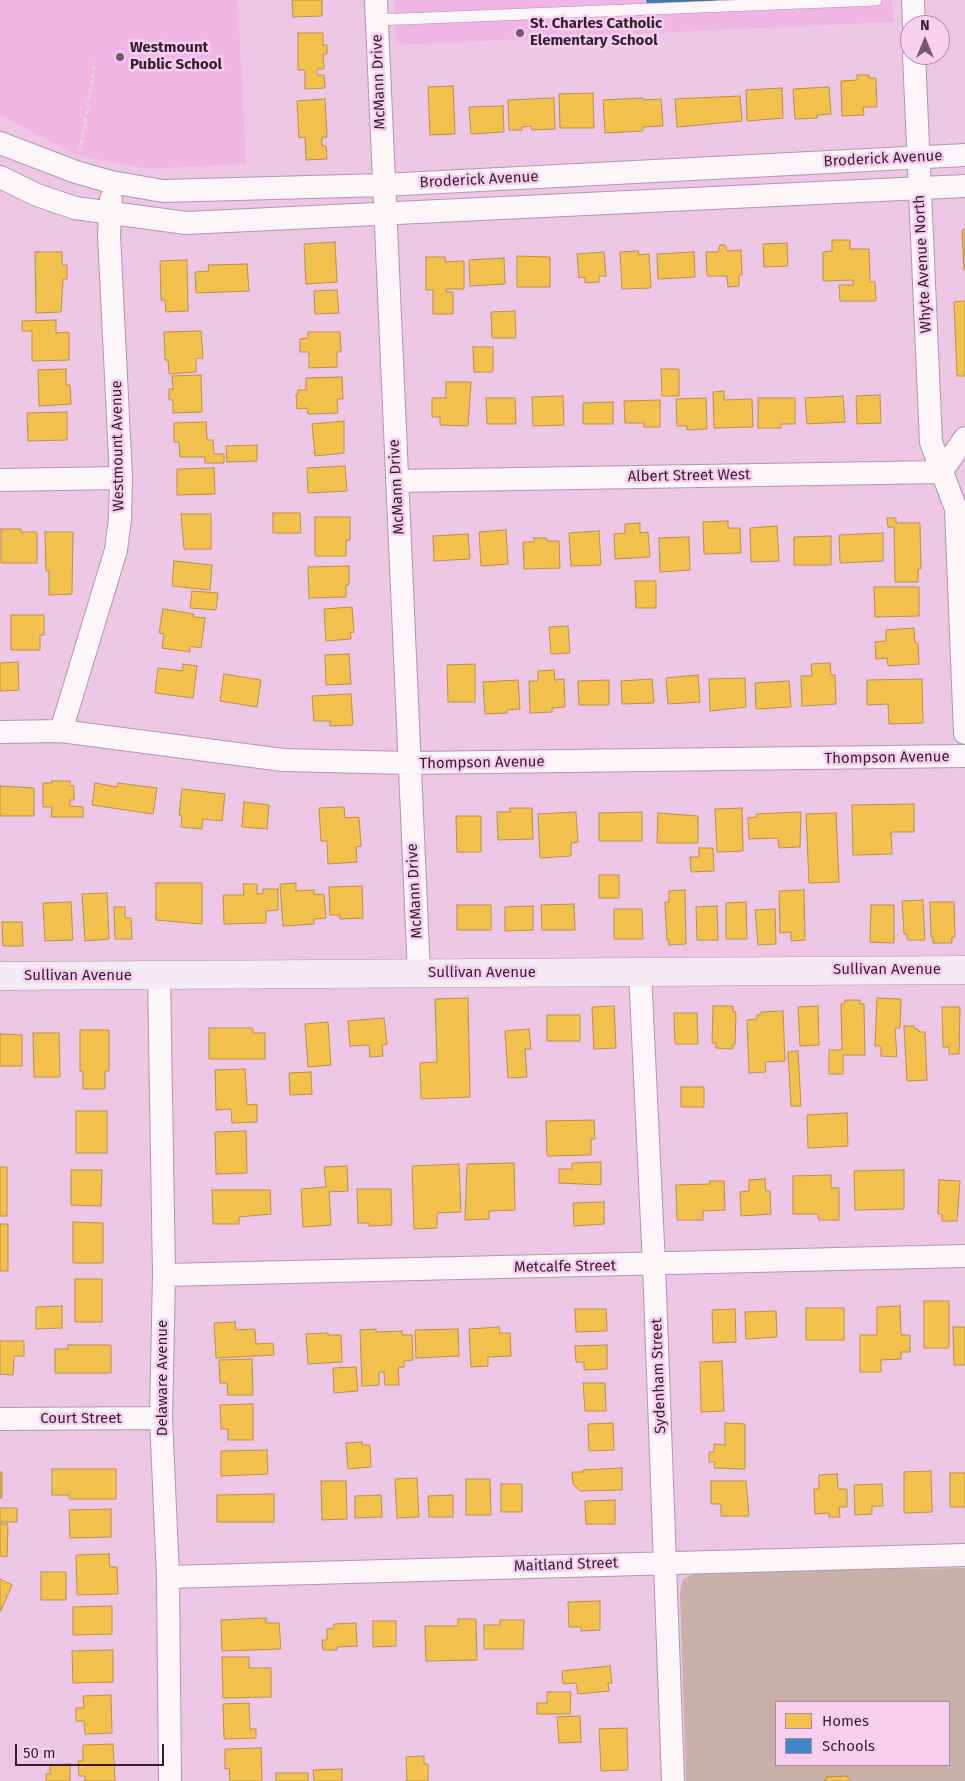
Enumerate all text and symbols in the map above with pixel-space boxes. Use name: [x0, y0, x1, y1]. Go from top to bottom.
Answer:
place label: St. Charles Catholic Elementary School: [530, 15, 662, 50]
north arrow: [900, 15, 950, 65]
text: N: [920, 17, 930, 34]
marker: St. Charles Catholic Elementary School: [514, 27, 526, 39]
street label: McMann Drive: [368, 34, 390, 130]
place label: Westmount Public School: [130, 39, 222, 74]
marker: Westmount Public School: [114, 51, 126, 63]
street label: Broderick Avenue: [823, 147, 943, 171]
street label: Broderick Avenue: [419, 168, 539, 192]
street label: Whyte Avenue North: [910, 194, 936, 334]
street label: Westmount Avenue: [108, 380, 128, 512]
street label: McMann Drive: [386, 439, 408, 535]
street label: Albert Street West: [627, 466, 751, 486]
street label: Thompson Avenue: [824, 748, 950, 768]
street label: Thompson Avenue: [419, 753, 545, 773]
street label: McMann Drive: [404, 843, 426, 939]
street label: Sullivan Avenue: [833, 961, 941, 979]
street label: Sullivan Avenue: [428, 964, 536, 982]
street label: Sullivan Avenue: [24, 967, 132, 985]
street label: Metcalfe Street: [514, 1257, 616, 1277]
street label: Sydenham Street: [648, 1318, 670, 1434]
street label: Delaware Avenue: [154, 1320, 172, 1436]
street label: Court Street: [40, 1410, 122, 1428]
street label: Maitland Street: [514, 1554, 618, 1576]
legend: [775, 1701, 950, 1766]
text: Homes: [822, 1712, 869, 1730]
scale bar: [18, 1734, 166, 1766]
text: Schools: [822, 1737, 875, 1755]
text: 50 m: [23, 1744, 56, 1762]

